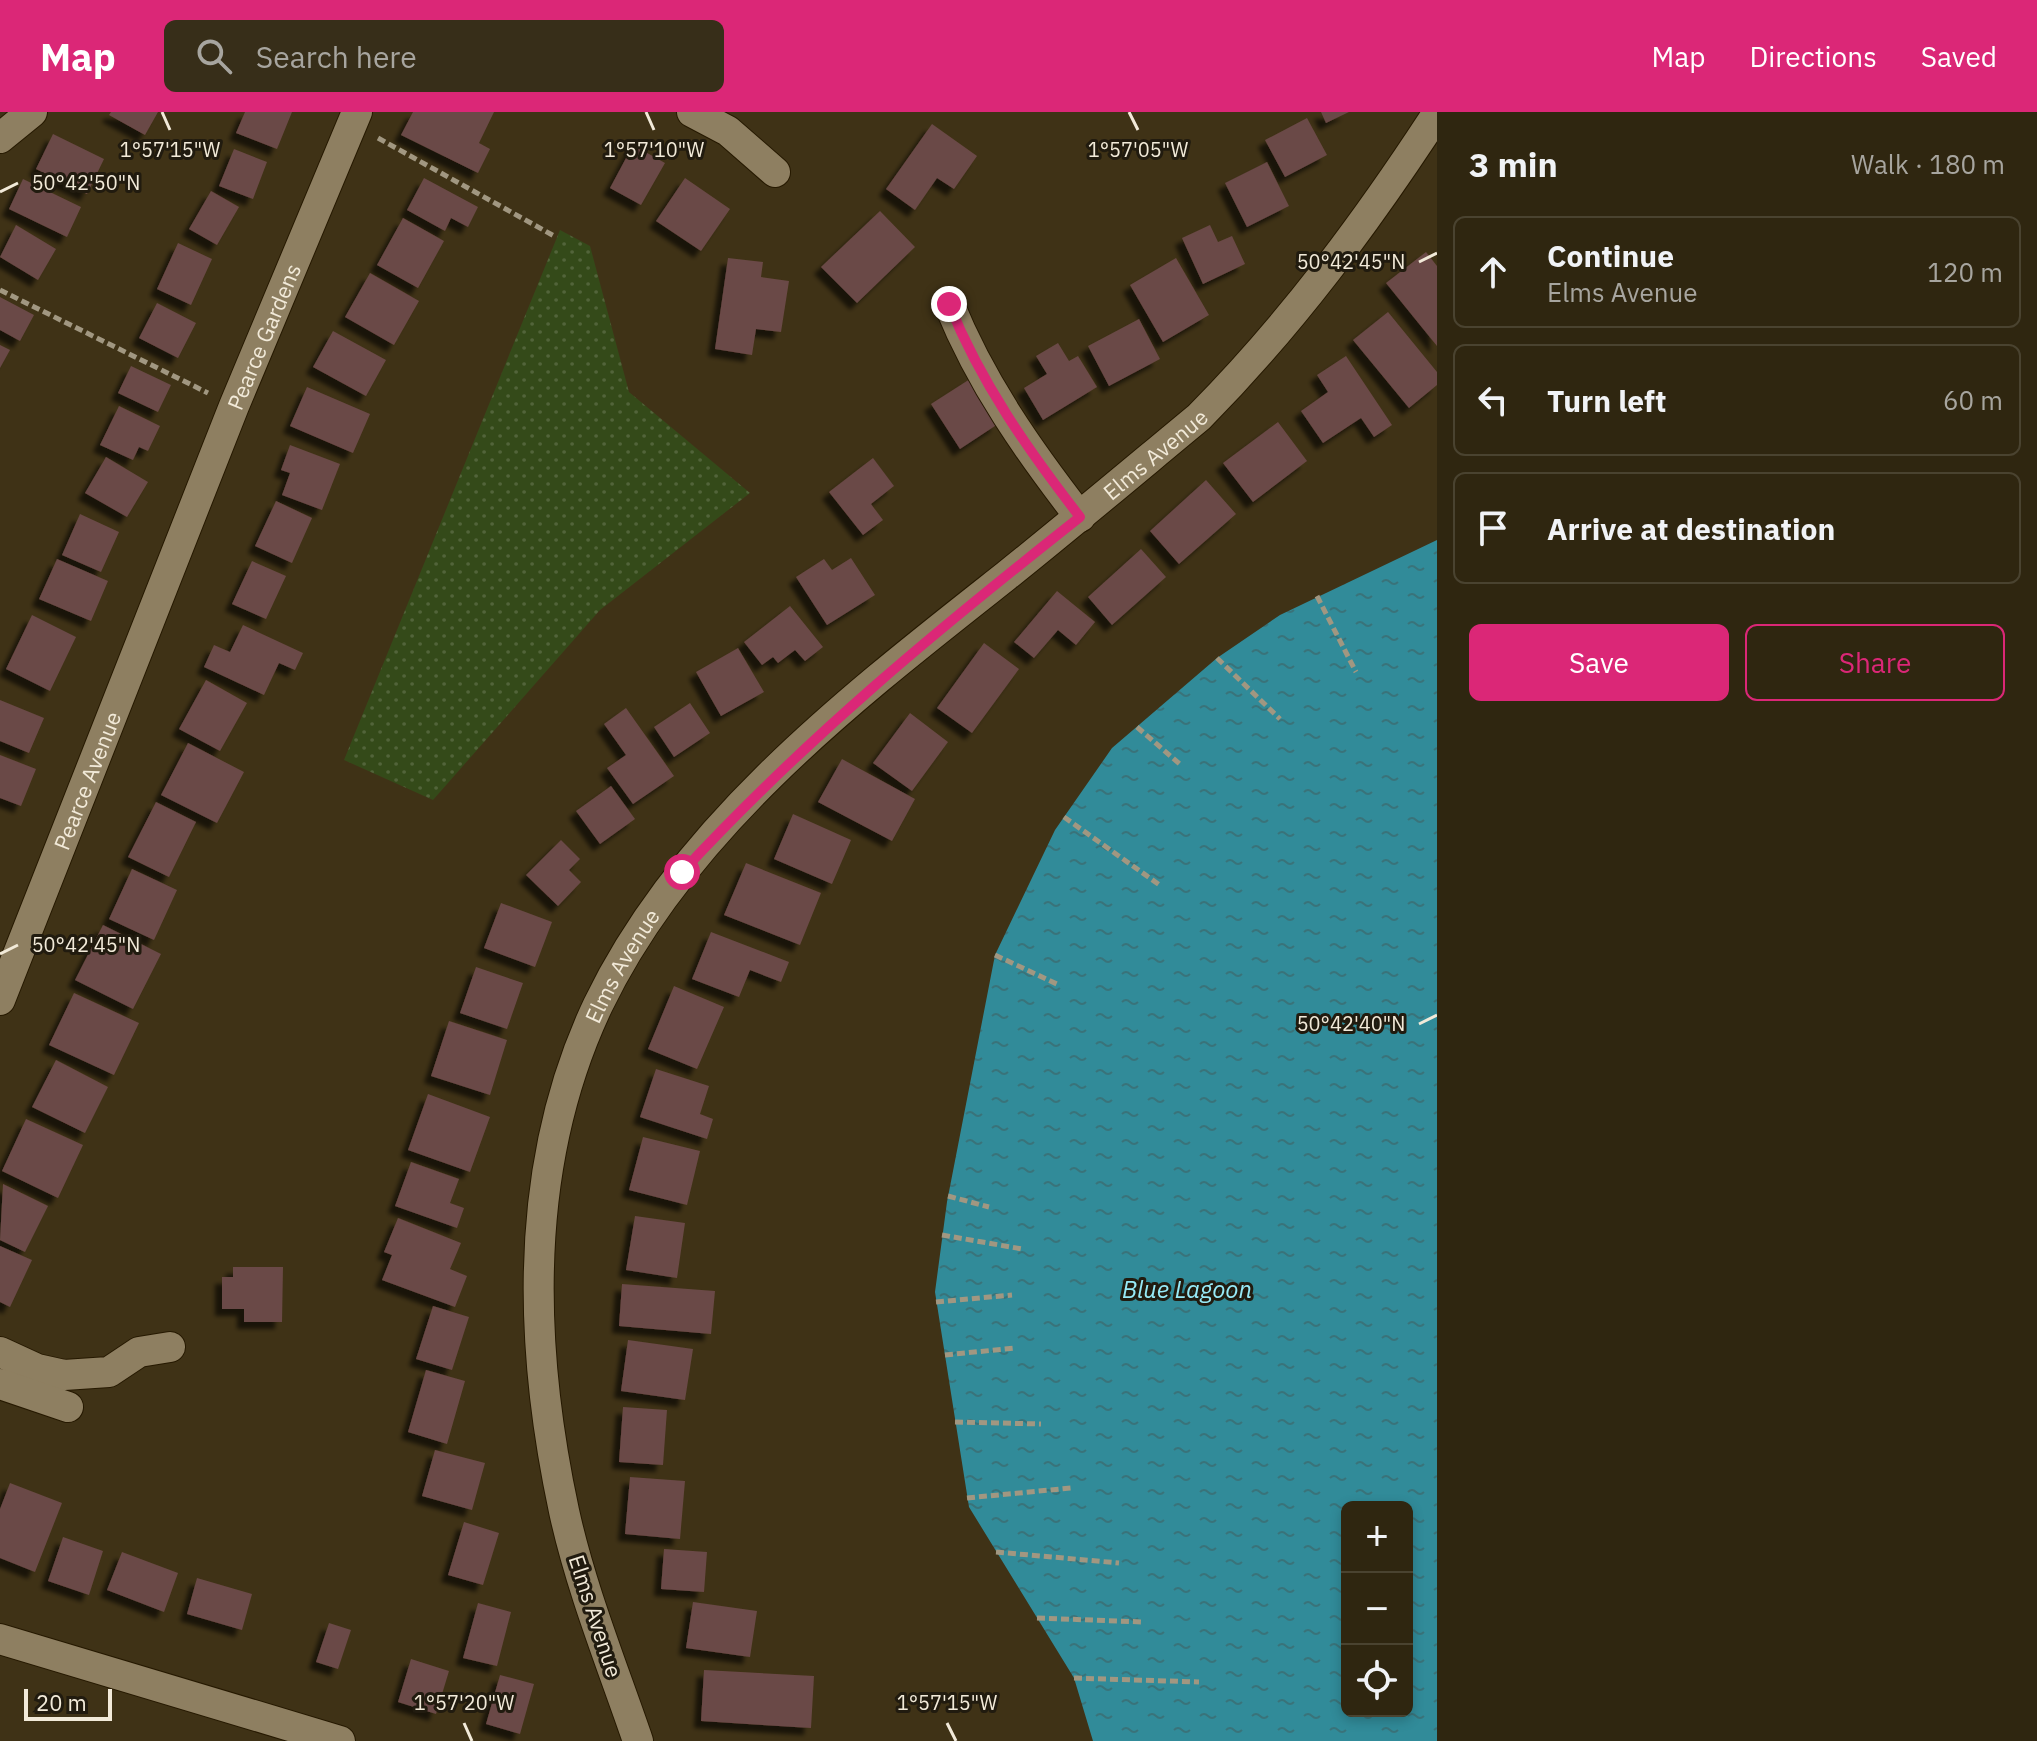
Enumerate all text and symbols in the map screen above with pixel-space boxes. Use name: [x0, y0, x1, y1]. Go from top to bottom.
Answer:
search box: [164, 20, 724, 92]
text: Map: [40, 32, 116, 81]
icon: search: [192, 34, 236, 78]
text: Search here: [256, 37, 417, 76]
text: Map: [1651, 38, 1705, 75]
text: Directions: [1749, 38, 1877, 75]
text: Saved: [1921, 38, 1997, 75]
text: 1°57'15"W: [120, 136, 221, 163]
text: 1°57'10"W: [604, 136, 705, 163]
text: 1°57'05"W: [1088, 136, 1189, 163]
text: 3 min: [1469, 142, 1558, 186]
text: Walk · 180 m: [1851, 147, 2005, 181]
text: 50°42'50"N: [32, 169, 140, 196]
text: Continue: [1547, 236, 1674, 275]
text: 50°42'45"N: [1297, 248, 1405, 275]
icon: ahead: [1471, 250, 1515, 294]
text: 120 m: [1927, 255, 2003, 289]
street label: Pearce Gardens: [220, 259, 307, 414]
text: Elms Avenue: [1547, 275, 1698, 309]
route end: [931, 286, 967, 322]
icon: left: [1471, 378, 1515, 422]
text: Turn left: [1547, 381, 1666, 420]
text: 60 m: [1943, 383, 2003, 417]
street label: Elms Avenue: [1096, 402, 1214, 506]
icon: arrive: [1471, 506, 1515, 550]
text: Arrive at destination: [1547, 509, 1835, 548]
button: Save: [1469, 624, 1729, 701]
button: Share: [1745, 624, 2005, 701]
street label: Pearce Avenue: [46, 707, 127, 854]
route start: [664, 854, 700, 890]
street label: Elms Avenue: [577, 902, 665, 1027]
text: 50°42'45"N: [32, 931, 140, 958]
text: 50°42'40"N: [1297, 1010, 1405, 1037]
water label: Blue Lagoon: [1122, 1273, 1252, 1305]
map controls: [1341, 1501, 1413, 1717]
button: +: [1341, 1501, 1413, 1573]
street label: Elms Avenue: [563, 1551, 629, 1681]
button: −: [1341, 1573, 1413, 1645]
button: locate: [1341, 1645, 1413, 1717]
scale bar: [24, 1685, 112, 1721]
text: 20 m: [36, 1688, 87, 1717]
text: 1°57'20"W: [414, 1689, 515, 1716]
text: 1°57'15"W: [897, 1689, 998, 1716]

